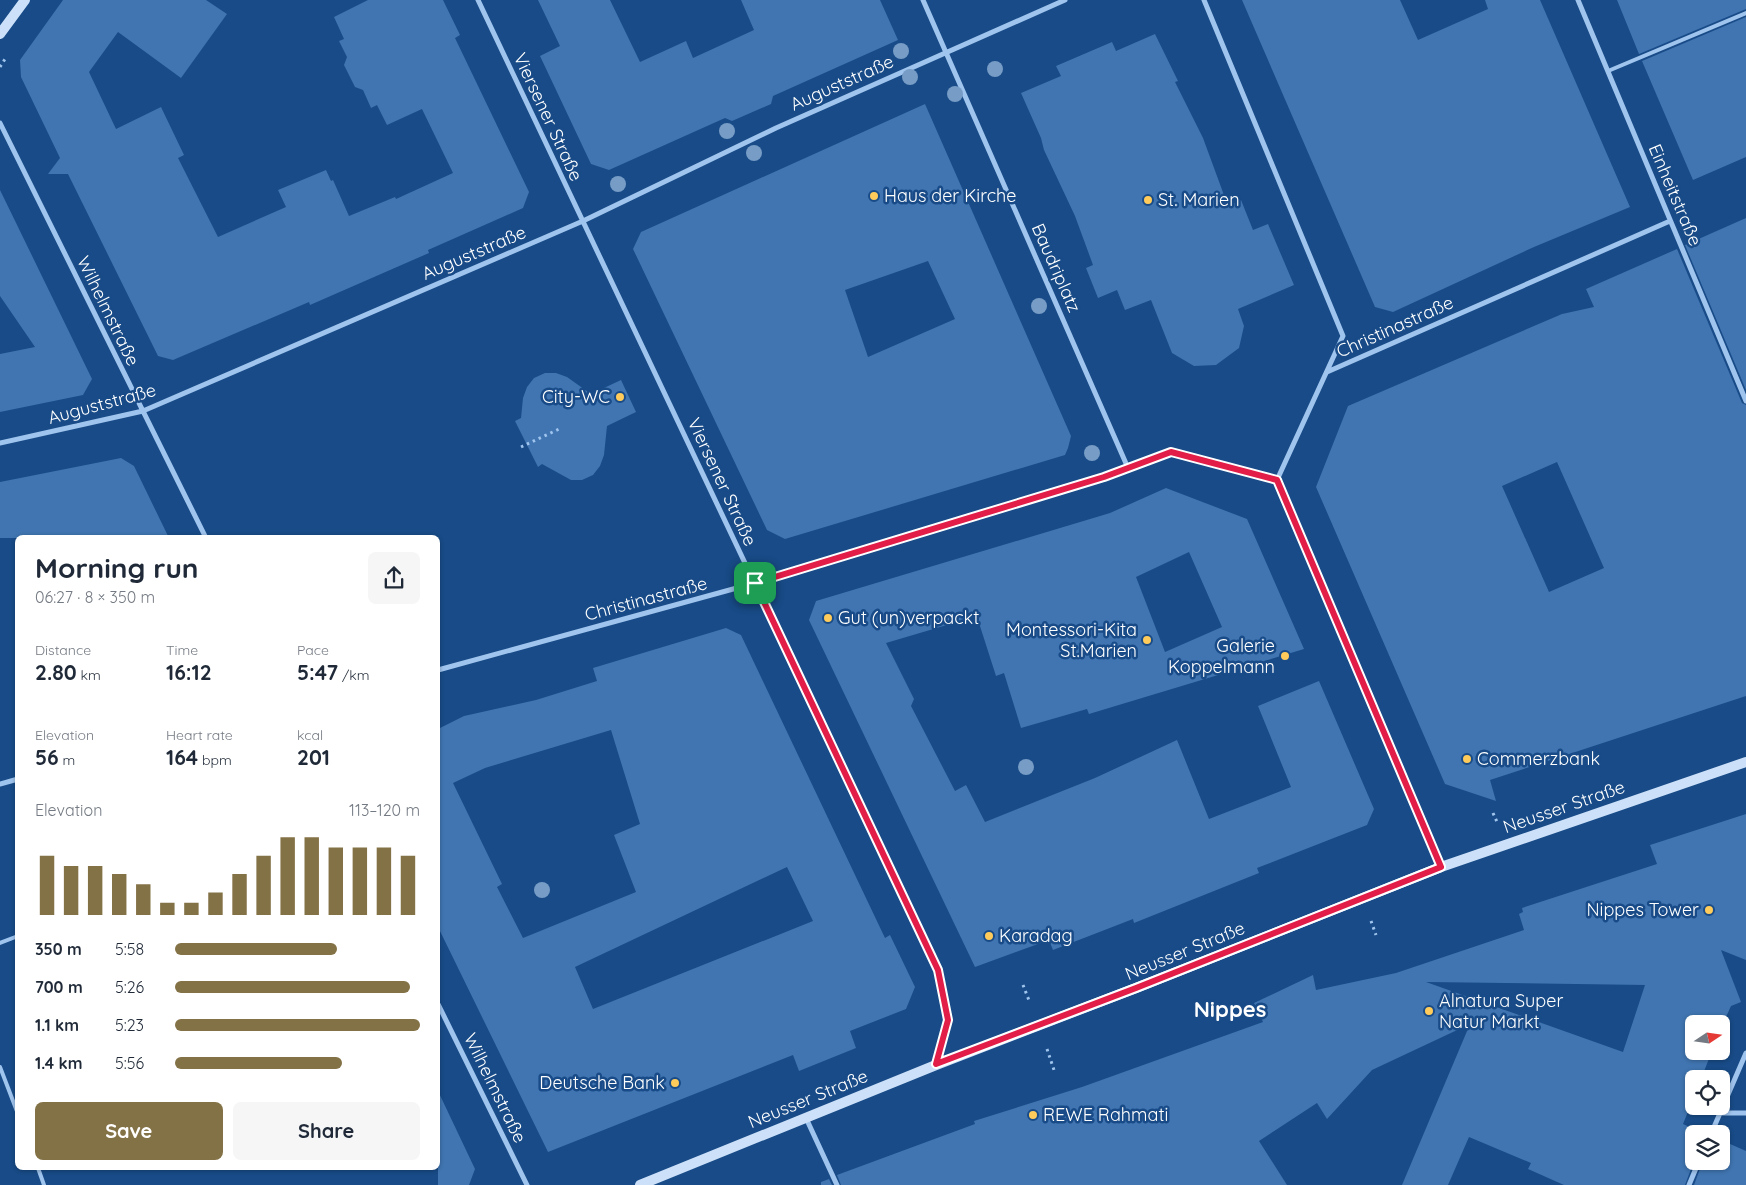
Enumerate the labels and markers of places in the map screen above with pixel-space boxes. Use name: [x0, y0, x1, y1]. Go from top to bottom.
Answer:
place label: Haus der Kirche: [884, 184, 1016, 207]
place label: St. Marien: [1158, 188, 1240, 211]
marker: Haus der Kirche: [868, 190, 880, 202]
marker: St. Marien: [1142, 194, 1154, 206]
place label: City-WC: [542, 385, 610, 408]
marker: City-WC: [614, 391, 626, 403]
pin: [734, 562, 776, 604]
place label: Gut (un)verpackt: [838, 606, 979, 629]
marker: Gut (un)verpackt: [822, 612, 834, 624]
place label: Montessori-Kita St.Marien: [1006, 618, 1137, 662]
marker: Montessori-Kita St.Marien: [1141, 634, 1153, 646]
place label: Galerie Koppelmann: [1168, 634, 1275, 678]
marker: Galerie Koppelmann: [1279, 650, 1291, 662]
place label: Commerzbank: [1477, 747, 1600, 770]
marker: Commerzbank: [1461, 753, 1473, 765]
place label: Nippes Tower: [1586, 898, 1699, 921]
marker: Nippes Tower: [1703, 904, 1715, 916]
place label: Karadag: [999, 924, 1073, 947]
marker: Karadag: [983, 930, 995, 942]
place label: Alnatura Super Natur Markt: [1439, 989, 1563, 1033]
marker: Alnatura Super Natur Markt: [1423, 1005, 1435, 1017]
place label: Deutsche Bank: [539, 1071, 665, 1094]
marker: Deutsche Bank: [669, 1077, 681, 1089]
place label: REWE Rahmati: [1043, 1103, 1168, 1126]
marker: REWE Rahmati: [1027, 1109, 1039, 1121]

